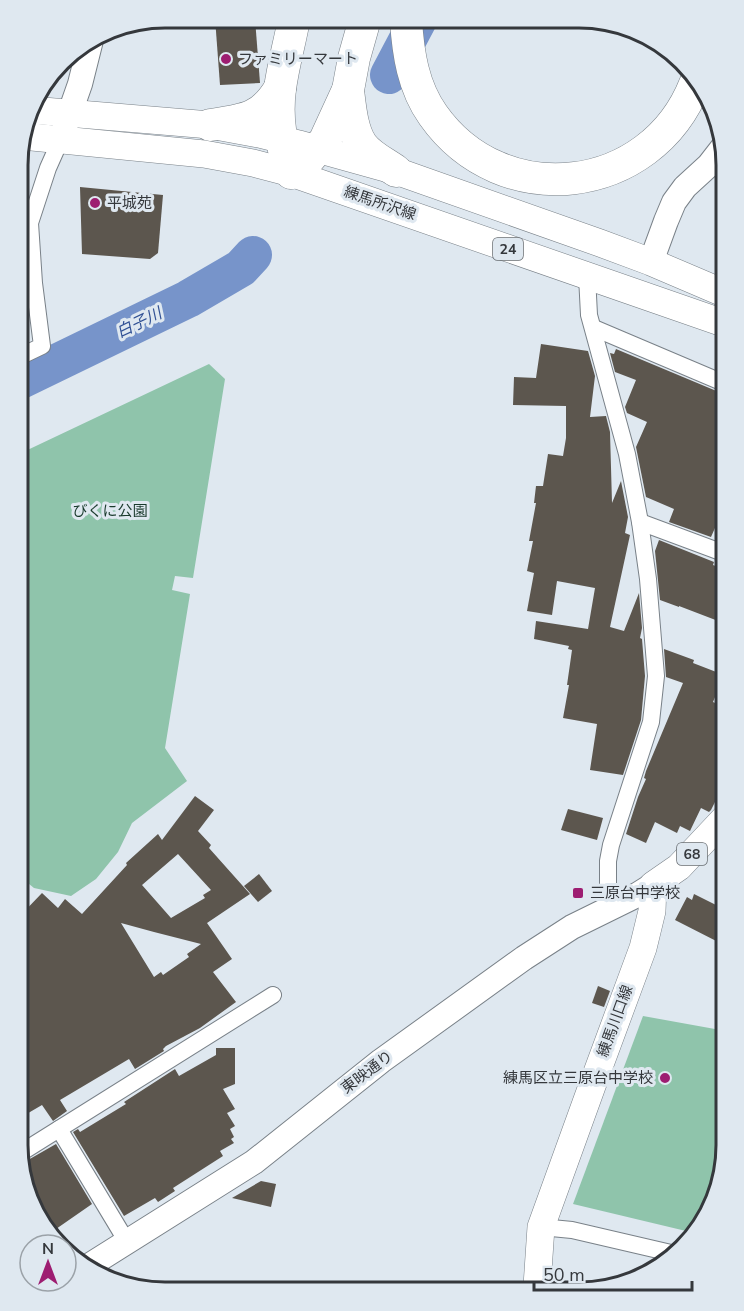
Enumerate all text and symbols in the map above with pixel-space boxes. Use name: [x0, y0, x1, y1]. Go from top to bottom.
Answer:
place label: ファミリーマート: [238, 49, 358, 69]
marker: ファミリーマート: [219, 52, 233, 66]
street label: 練馬所沢線: [341, 181, 419, 225]
place label: 平城苑: [107, 193, 152, 213]
marker: 平城苑: [88, 196, 102, 210]
road number: 24: [493, 238, 523, 260]
water label: 白子川: [113, 302, 167, 343]
park label: びくに公園: [72, 501, 148, 521]
road number: 68: [677, 843, 707, 865]
place label: 三原台中学校: [590, 883, 680, 903]
marker: 三原台中学校: [571, 886, 585, 900]
street label: 練馬川口線: [593, 982, 637, 1060]
street label: 東映通り: [337, 1046, 397, 1098]
place label: 練馬区立三原台中学校: [503, 1068, 653, 1088]
marker: 練馬区立三原台中学校: [658, 1071, 672, 1085]
north arrow: [18, 1233, 78, 1293]
text: N: [42, 1238, 54, 1260]
scale bar: [534, 1254, 692, 1292]
text: 50 m: [543, 1263, 585, 1287]

